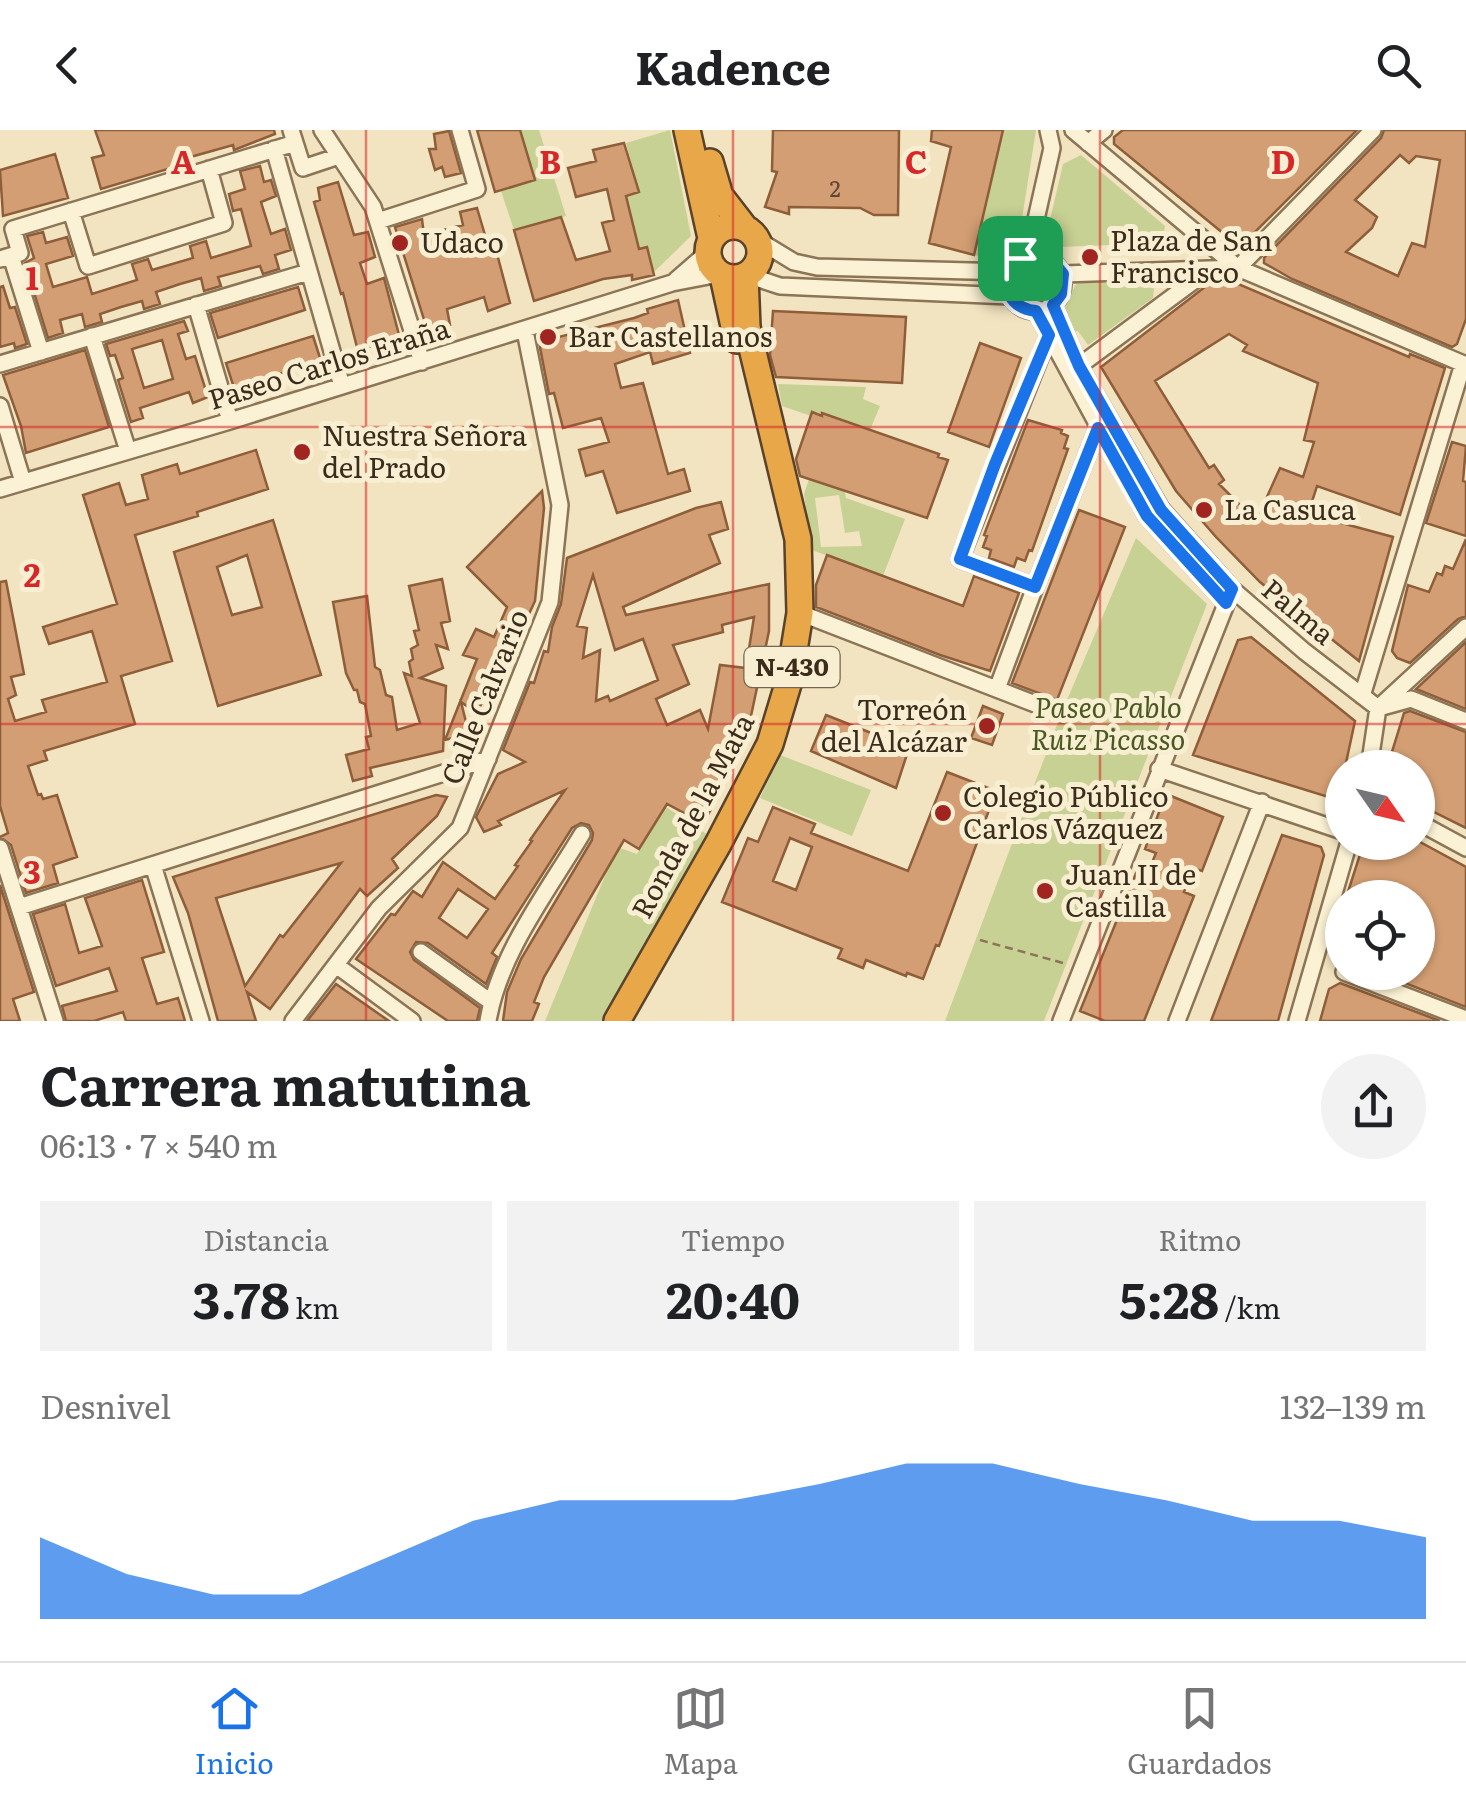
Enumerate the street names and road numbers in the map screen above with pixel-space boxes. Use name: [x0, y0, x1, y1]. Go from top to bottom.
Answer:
street label: Paseo Carlos Eraña: [202, 305, 454, 419]
street label: Palma: [1254, 568, 1345, 653]
street label: Calle Calvario: [429, 602, 537, 790]
road number: N-430: [744, 647, 840, 687]
street label: Ronda de la Mata: [619, 705, 763, 925]

